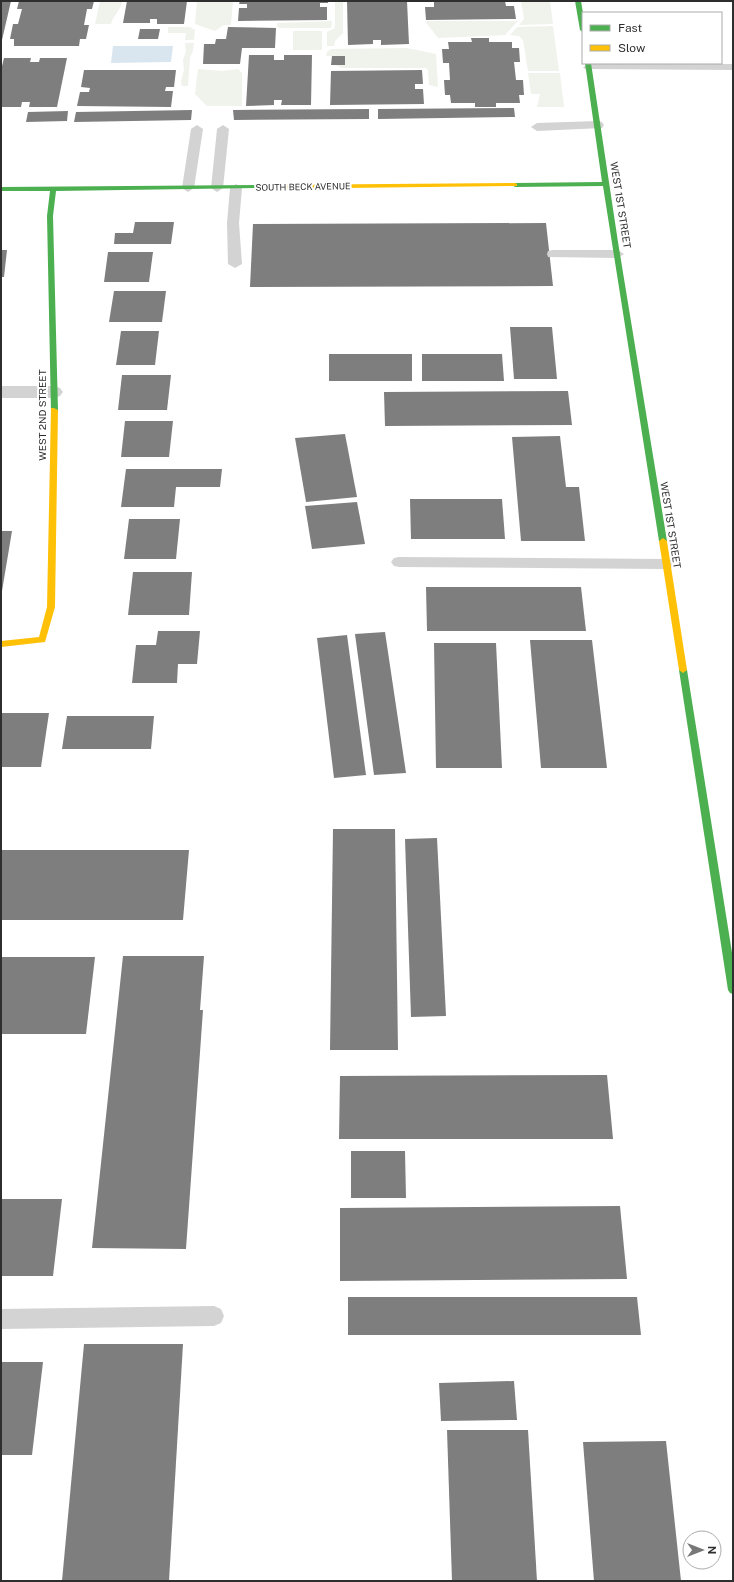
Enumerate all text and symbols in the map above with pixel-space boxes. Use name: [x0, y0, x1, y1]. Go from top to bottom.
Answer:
legend: [582, 12, 722, 64]
text: Fast: [618, 21, 643, 35]
text: Slow: [618, 41, 646, 55]
street label: WEST 1ST STREET: [608, 161, 634, 249]
street label: SOUTH BECK AVENUE: [255, 180, 351, 193]
street label: WEST 2ND STREET: [36, 369, 48, 461]
street label: WEST 1ST STREET: [658, 481, 684, 569]
north arrow: [682, 1530, 722, 1570]
text: N: [706, 1546, 718, 1554]

